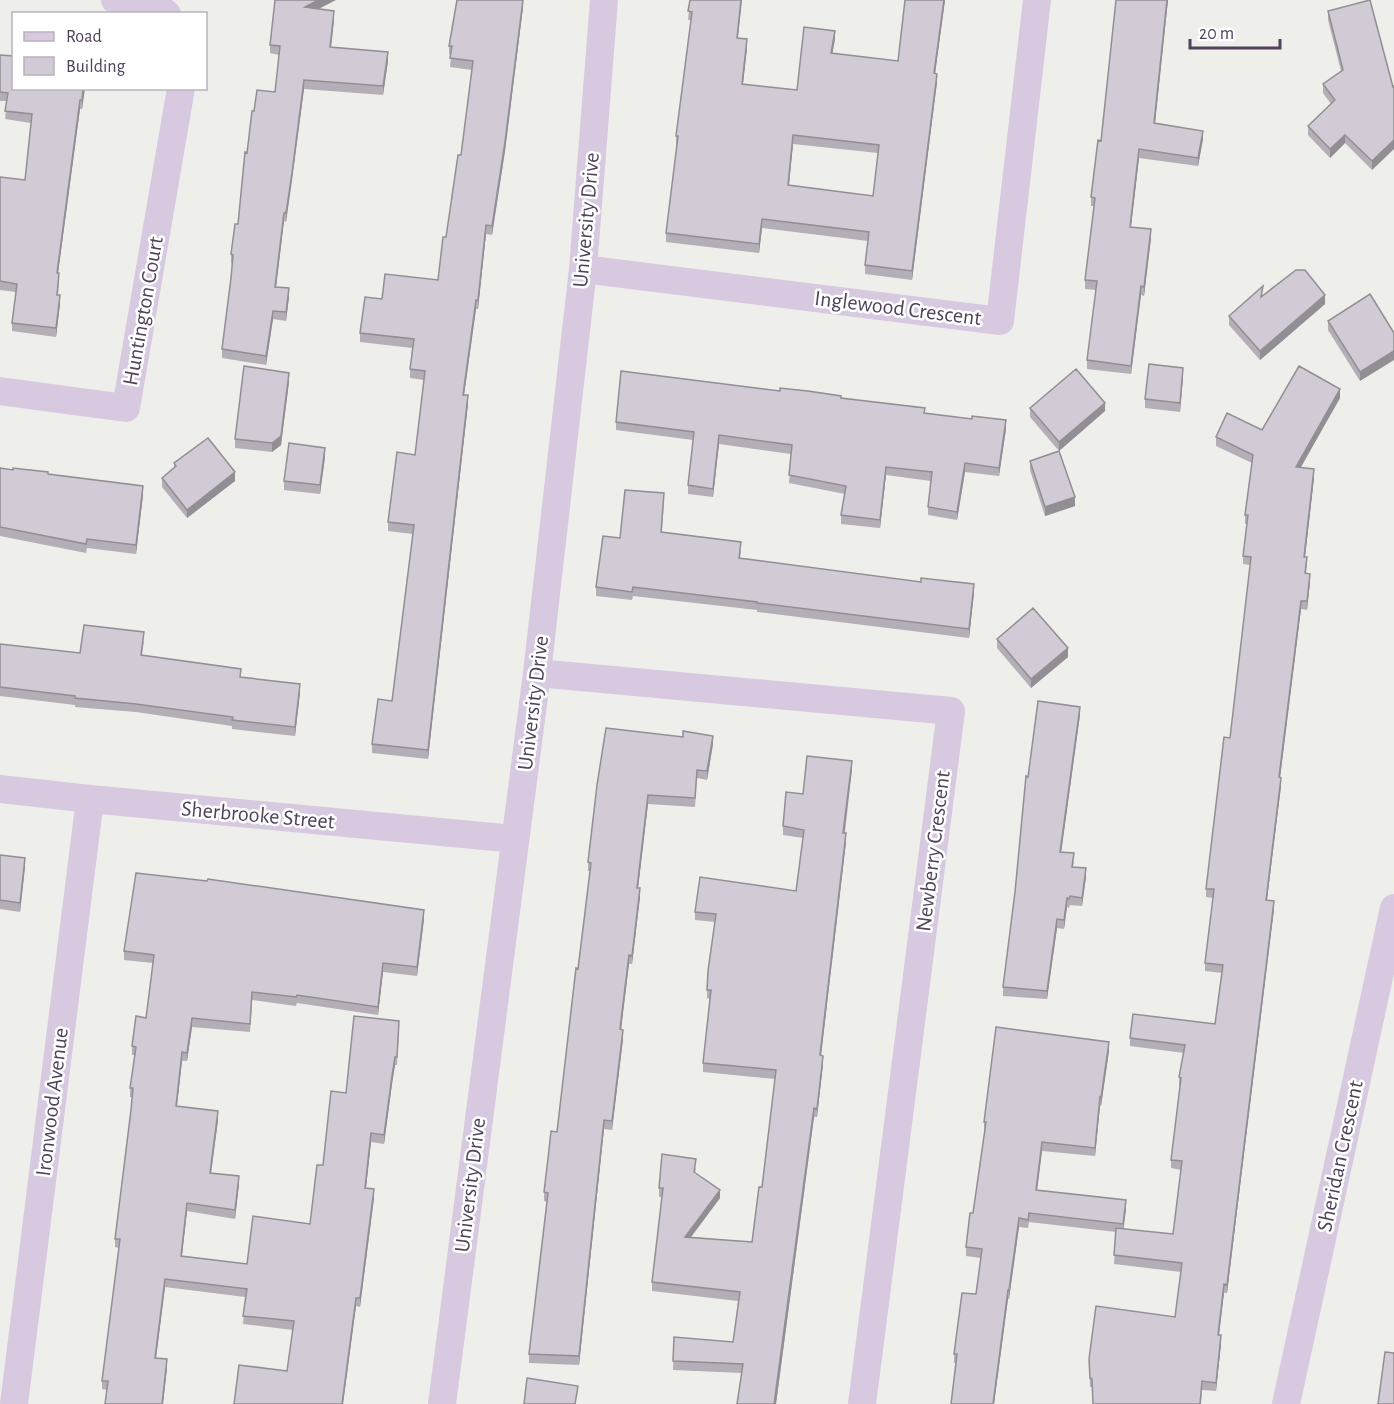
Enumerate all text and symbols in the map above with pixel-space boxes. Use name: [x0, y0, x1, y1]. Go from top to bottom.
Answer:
legend: [12, 12, 207, 90]
scale bar: [1190, 12, 1280, 50]
text: 20 m: [1199, 25, 1234, 43]
text: Road: [66, 28, 102, 46]
text: Building: [66, 58, 126, 76]
street label: University Drive: [569, 152, 603, 288]
street label: Huntington Court: [119, 235, 167, 387]
street label: Inglewood Crescent: [813, 287, 983, 329]
street label: University Drive: [514, 634, 552, 772]
street label: Newberry Crescent: [912, 769, 954, 933]
street label: Sherbrooke Street: [180, 797, 336, 833]
street label: Ironwood Avenue: [32, 1026, 72, 1178]
street label: Sheridan Crescent: [1313, 1078, 1367, 1234]
street label: University Drive: [451, 1116, 489, 1254]

